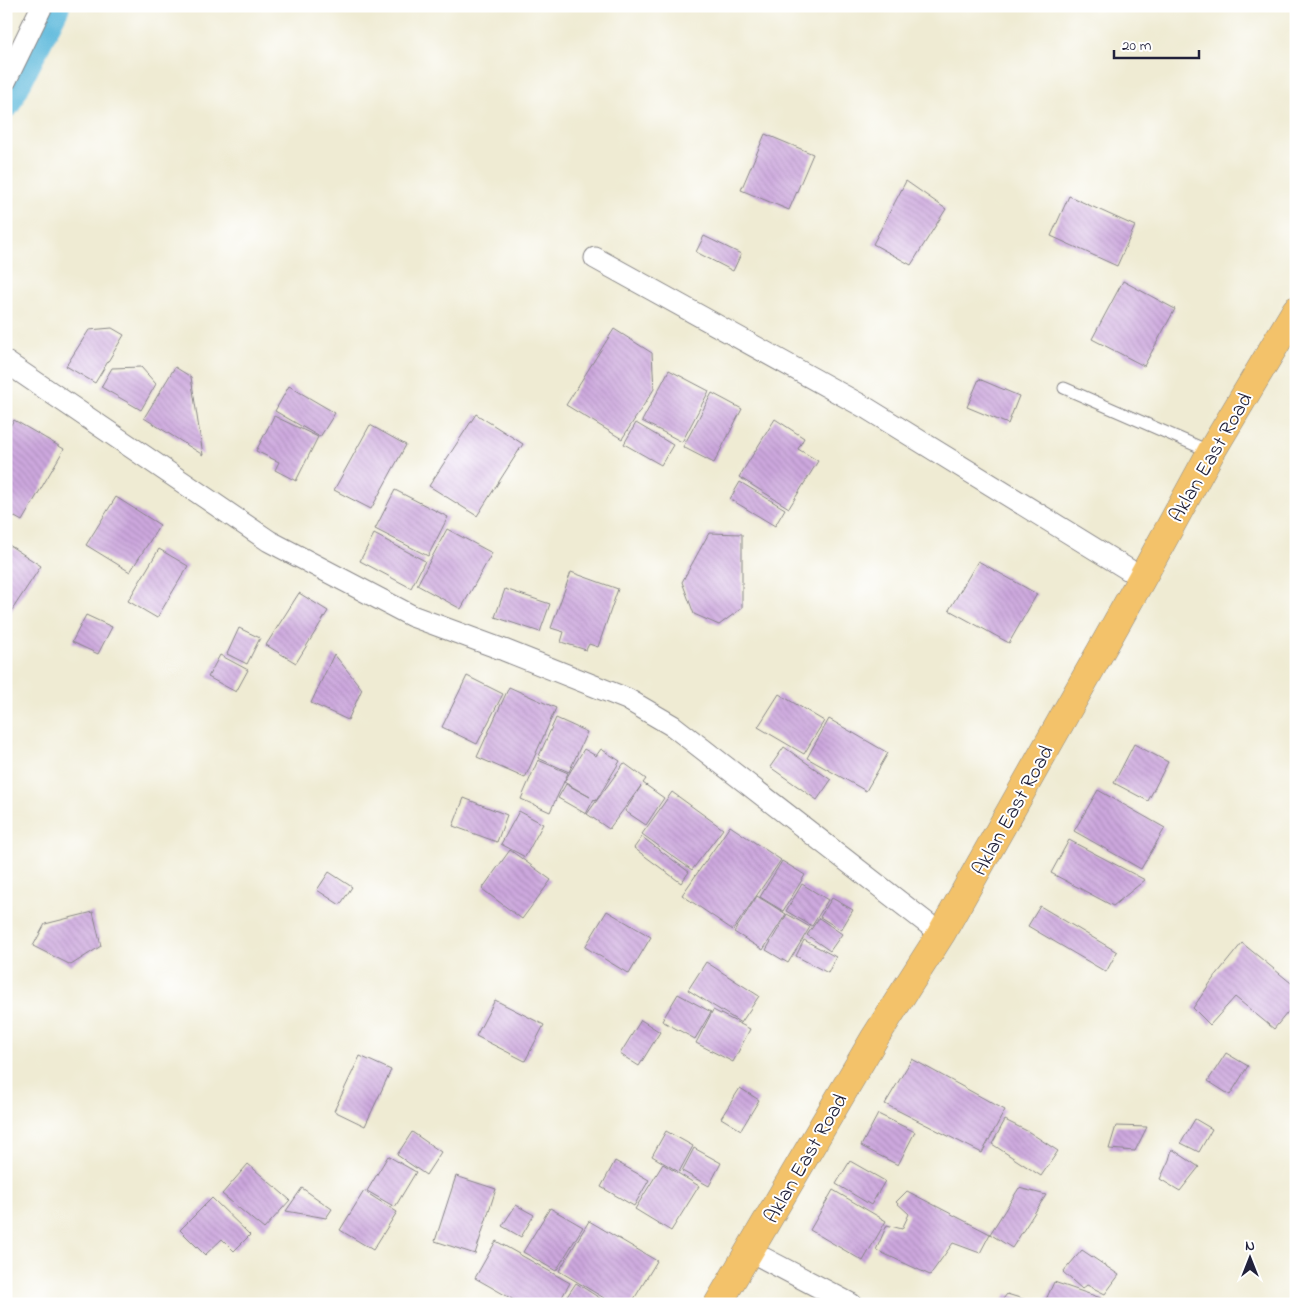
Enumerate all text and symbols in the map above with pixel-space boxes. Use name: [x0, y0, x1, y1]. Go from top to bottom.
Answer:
scale bar: [1114, 28, 1200, 60]
text: 20 m: [1122, 35, 1152, 57]
street label: Aklan East Road: [1162, 387, 1261, 528]
street label: Aklan East Road: [965, 740, 1062, 882]
street label: Aklan East Road: [757, 1088, 856, 1229]
north arrow: [1224, 1232, 1274, 1282]
text: N: [1245, 1236, 1255, 1257]

